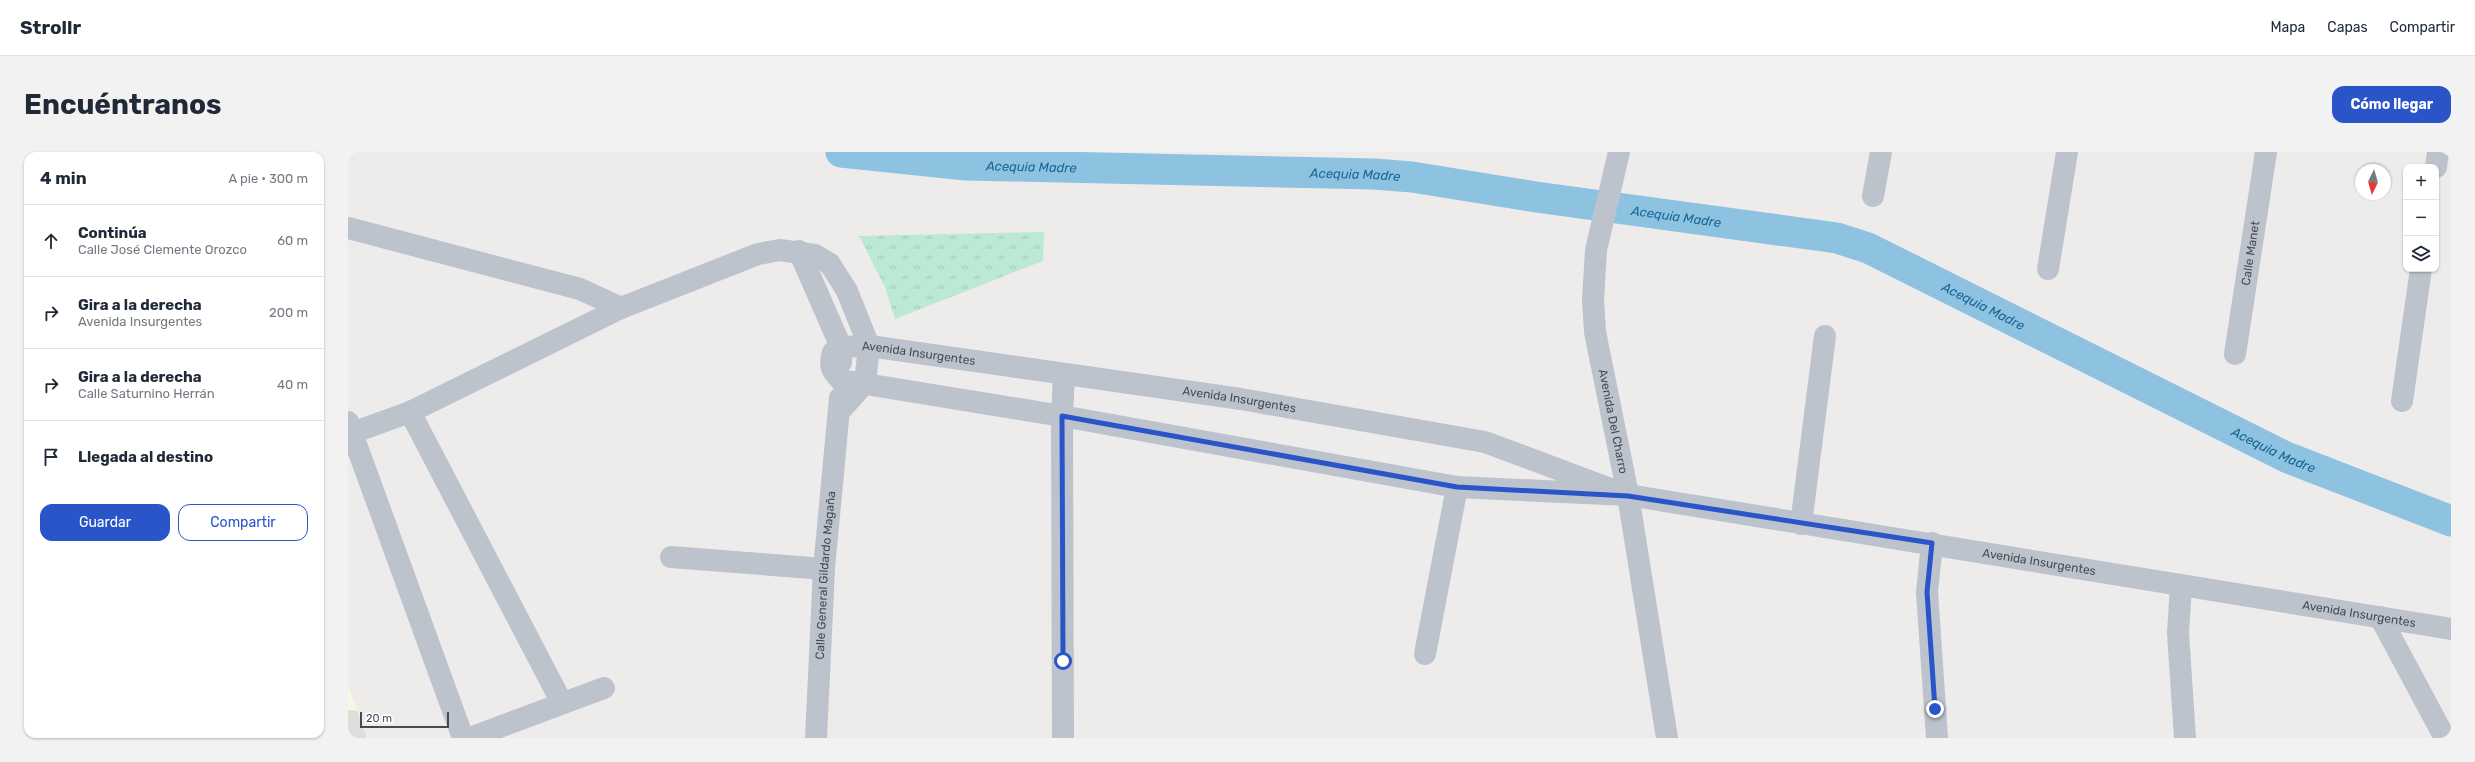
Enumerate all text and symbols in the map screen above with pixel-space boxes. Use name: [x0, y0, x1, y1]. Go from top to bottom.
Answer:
text: Strollr: [20, 16, 81, 39]
text: Mapa: [2270, 19, 2305, 36]
text: Capas: [2327, 19, 2368, 36]
text: Compartir: [2390, 19, 2455, 36]
button: Cómo llegar: [2332, 86, 2451, 123]
text: Encuéntranos: [24, 88, 222, 121]
water label: Acequia Madre: [985, 158, 1077, 175]
north arrow: [2355, 164, 2391, 200]
map controls: [2403, 164, 2439, 272]
button: +: [2403, 164, 2439, 200]
water label: Acequia Madre: [1309, 165, 1401, 184]
text: 4 min: [40, 168, 87, 188]
text: A pie · 300 m: [229, 171, 308, 186]
button: −: [2403, 200, 2439, 236]
water label: Acequia Madre: [1629, 202, 1722, 230]
street label: Calle Manet: [2239, 220, 2262, 286]
text: Continúa: [78, 224, 147, 242]
icon: ahead: [40, 230, 62, 252]
text: 60 m: [277, 233, 308, 248]
button: layers: [2403, 236, 2439, 272]
text: Calle José Clemente Orozco: [78, 242, 247, 257]
water label: Acequia Madre: [1939, 278, 2027, 333]
text: Gira a la derecha: [78, 296, 202, 314]
icon: right: [40, 302, 62, 324]
text: 200 m: [269, 305, 308, 320]
text: Avenida Insurgentes: [78, 314, 202, 329]
street label: Avenida Insurgentes: [861, 339, 976, 368]
text: Gira a la derecha: [78, 368, 202, 386]
street label: Avenida Del Charro: [1596, 368, 1631, 475]
icon: right: [40, 374, 62, 396]
text: 40 m: [277, 377, 308, 392]
street label: Avenida Insurgentes: [1182, 384, 1297, 416]
text: Calle Saturnino Herrán: [78, 386, 215, 401]
water label: Acequia Madre: [2229, 423, 2318, 475]
icon: arrive: [40, 446, 62, 468]
text: Llegada al destino: [78, 448, 213, 466]
street label: Calle General Gildardo Magaña: [813, 490, 838, 660]
button: Guardar: [40, 504, 170, 541]
button: Compartir: [178, 504, 308, 541]
street label: Avenida Insurgentes: [1981, 546, 2097, 578]
street label: Avenida Insurgentes: [2301, 598, 2417, 630]
route start: [1054, 652, 1072, 670]
route end: [1926, 700, 1944, 718]
scale bar: [360, 710, 449, 729]
text: 20 m: [366, 712, 392, 725]

